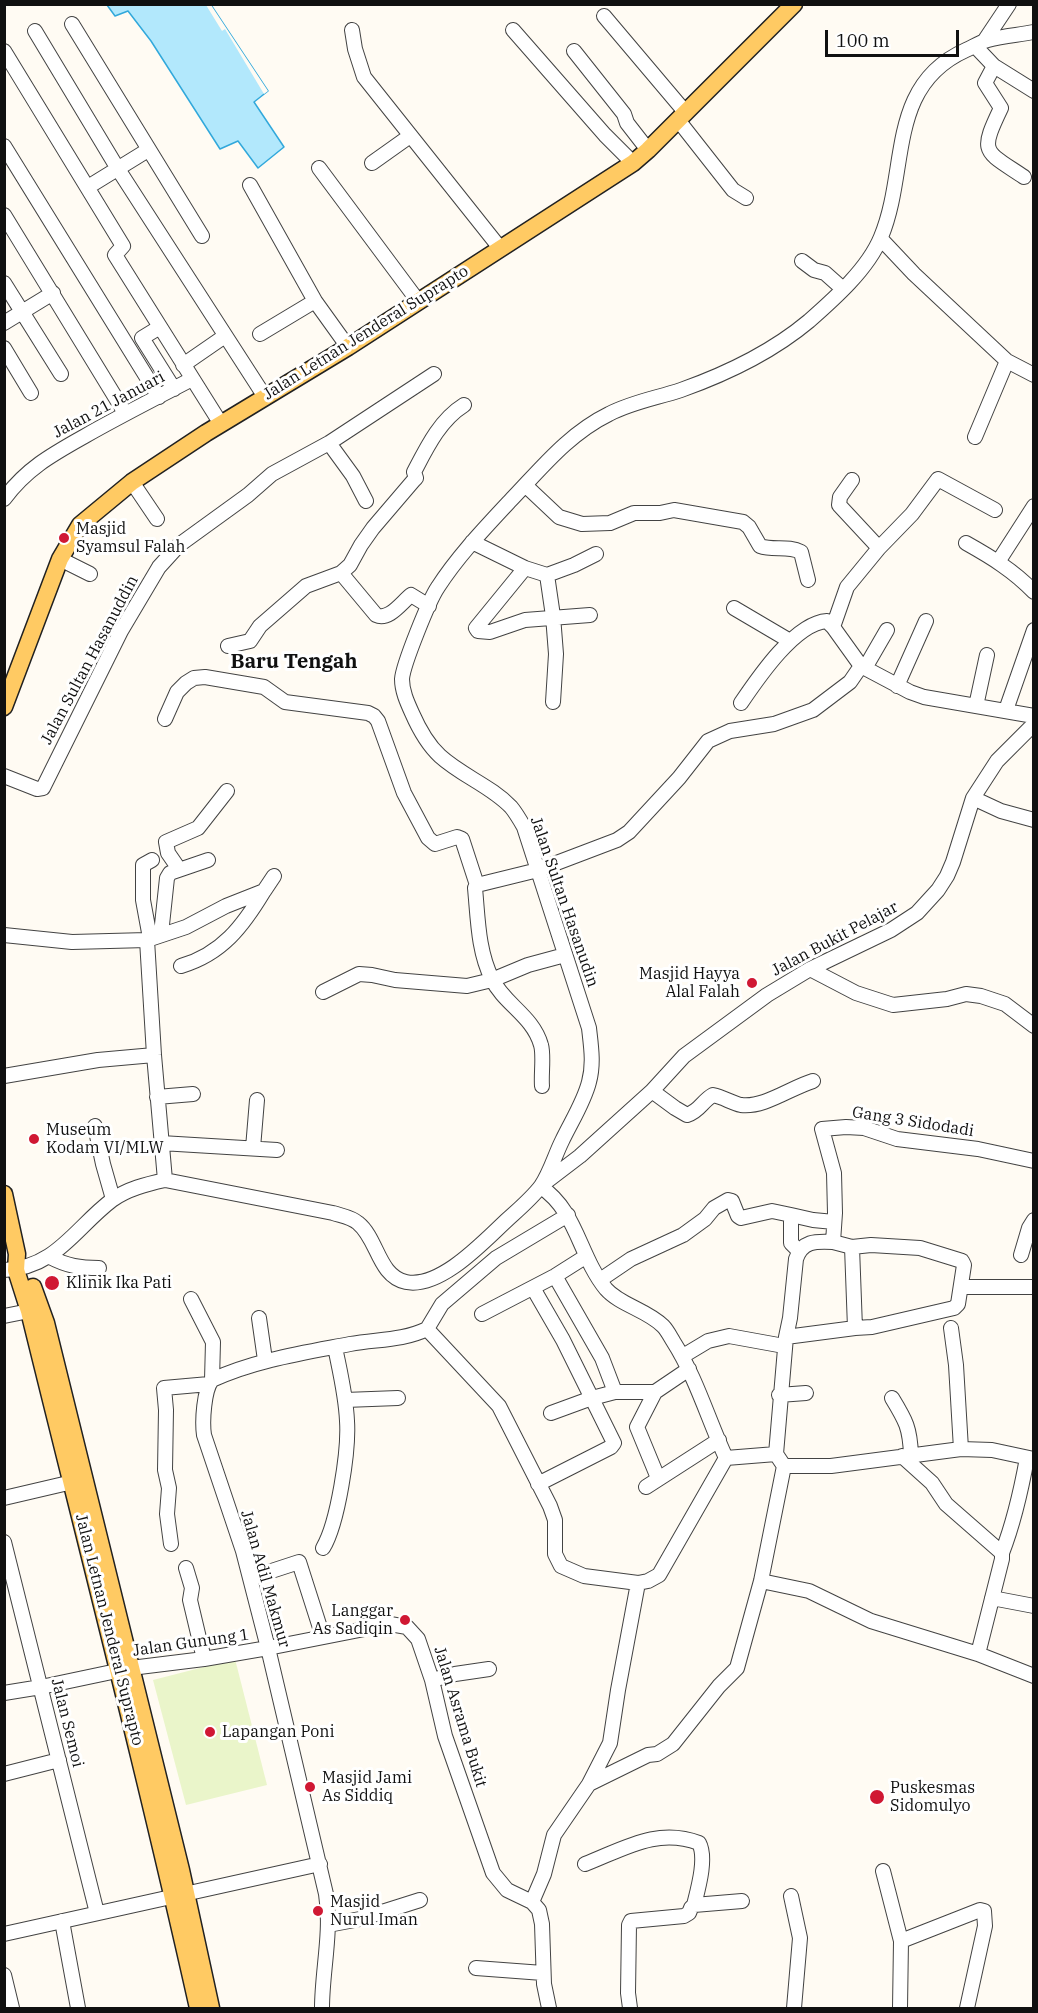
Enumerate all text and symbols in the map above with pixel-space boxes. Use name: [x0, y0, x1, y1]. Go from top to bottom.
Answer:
scale bar: [828, 18, 962, 56]
text: 100 m: [836, 29, 890, 52]
street label: Jalan Letnan Jenderal Suprapto: [260, 262, 472, 404]
street label: Jalan 21 Januari: [50, 368, 168, 442]
place label: Masjid Syamsul Falah: [76, 519, 186, 557]
marker: Masjid Syamsul Falah: [57, 531, 71, 545]
street label: Jalan Sultan Hasanuddin: [37, 572, 143, 748]
district label: Baru Tengah: [231, 650, 357, 674]
street label: Jalan Sultan Hasanudin: [526, 814, 602, 990]
street label: Jalan Bukit Pelajar: [769, 898, 901, 980]
place label: Masjid Hayya Alal Falah: [639, 964, 740, 1002]
marker: Masjid Hayya Alal Falah: [745, 976, 759, 990]
street label: Gang 3 Sidodadi: [851, 1103, 975, 1141]
place label: Museum Kodam VI/MLW: [46, 1120, 164, 1158]
marker: Museum Kodam VI/MLW: [27, 1132, 41, 1146]
place label: Klinik Ika Pati: [66, 1273, 172, 1293]
marker: Klinik Ika Pati: [43, 1274, 61, 1292]
street label: Jalan Adil Makmur: [236, 1508, 294, 1650]
street label: Jalan Letnan Jenderal Suprapto: [71, 1512, 147, 1748]
place label: Langgar As Sadiqin: [313, 1601, 393, 1639]
marker: Langgar As Sadiqin: [398, 1613, 412, 1627]
street label: Jalan Gunung 1: [132, 1625, 250, 1661]
street label: Jalan Asrama Bukit: [429, 1644, 491, 1790]
street label: Jalan Semoi: [47, 1677, 87, 1769]
place label: Lapangan Poni: [222, 1722, 334, 1742]
marker: Lapangan Poni: [203, 1725, 217, 1739]
place label: Masjid Jami As Siddiq: [322, 1768, 412, 1806]
place label: Puskesmas Sidomulyo: [890, 1778, 975, 1816]
marker: Masjid Jami As Siddiq: [303, 1780, 317, 1794]
marker: Puskesmas Sidomulyo: [868, 1788, 886, 1806]
place label: Masjid Nurul Iman: [330, 1892, 418, 1930]
marker: Masjid Nurul Iman: [311, 1904, 325, 1918]

